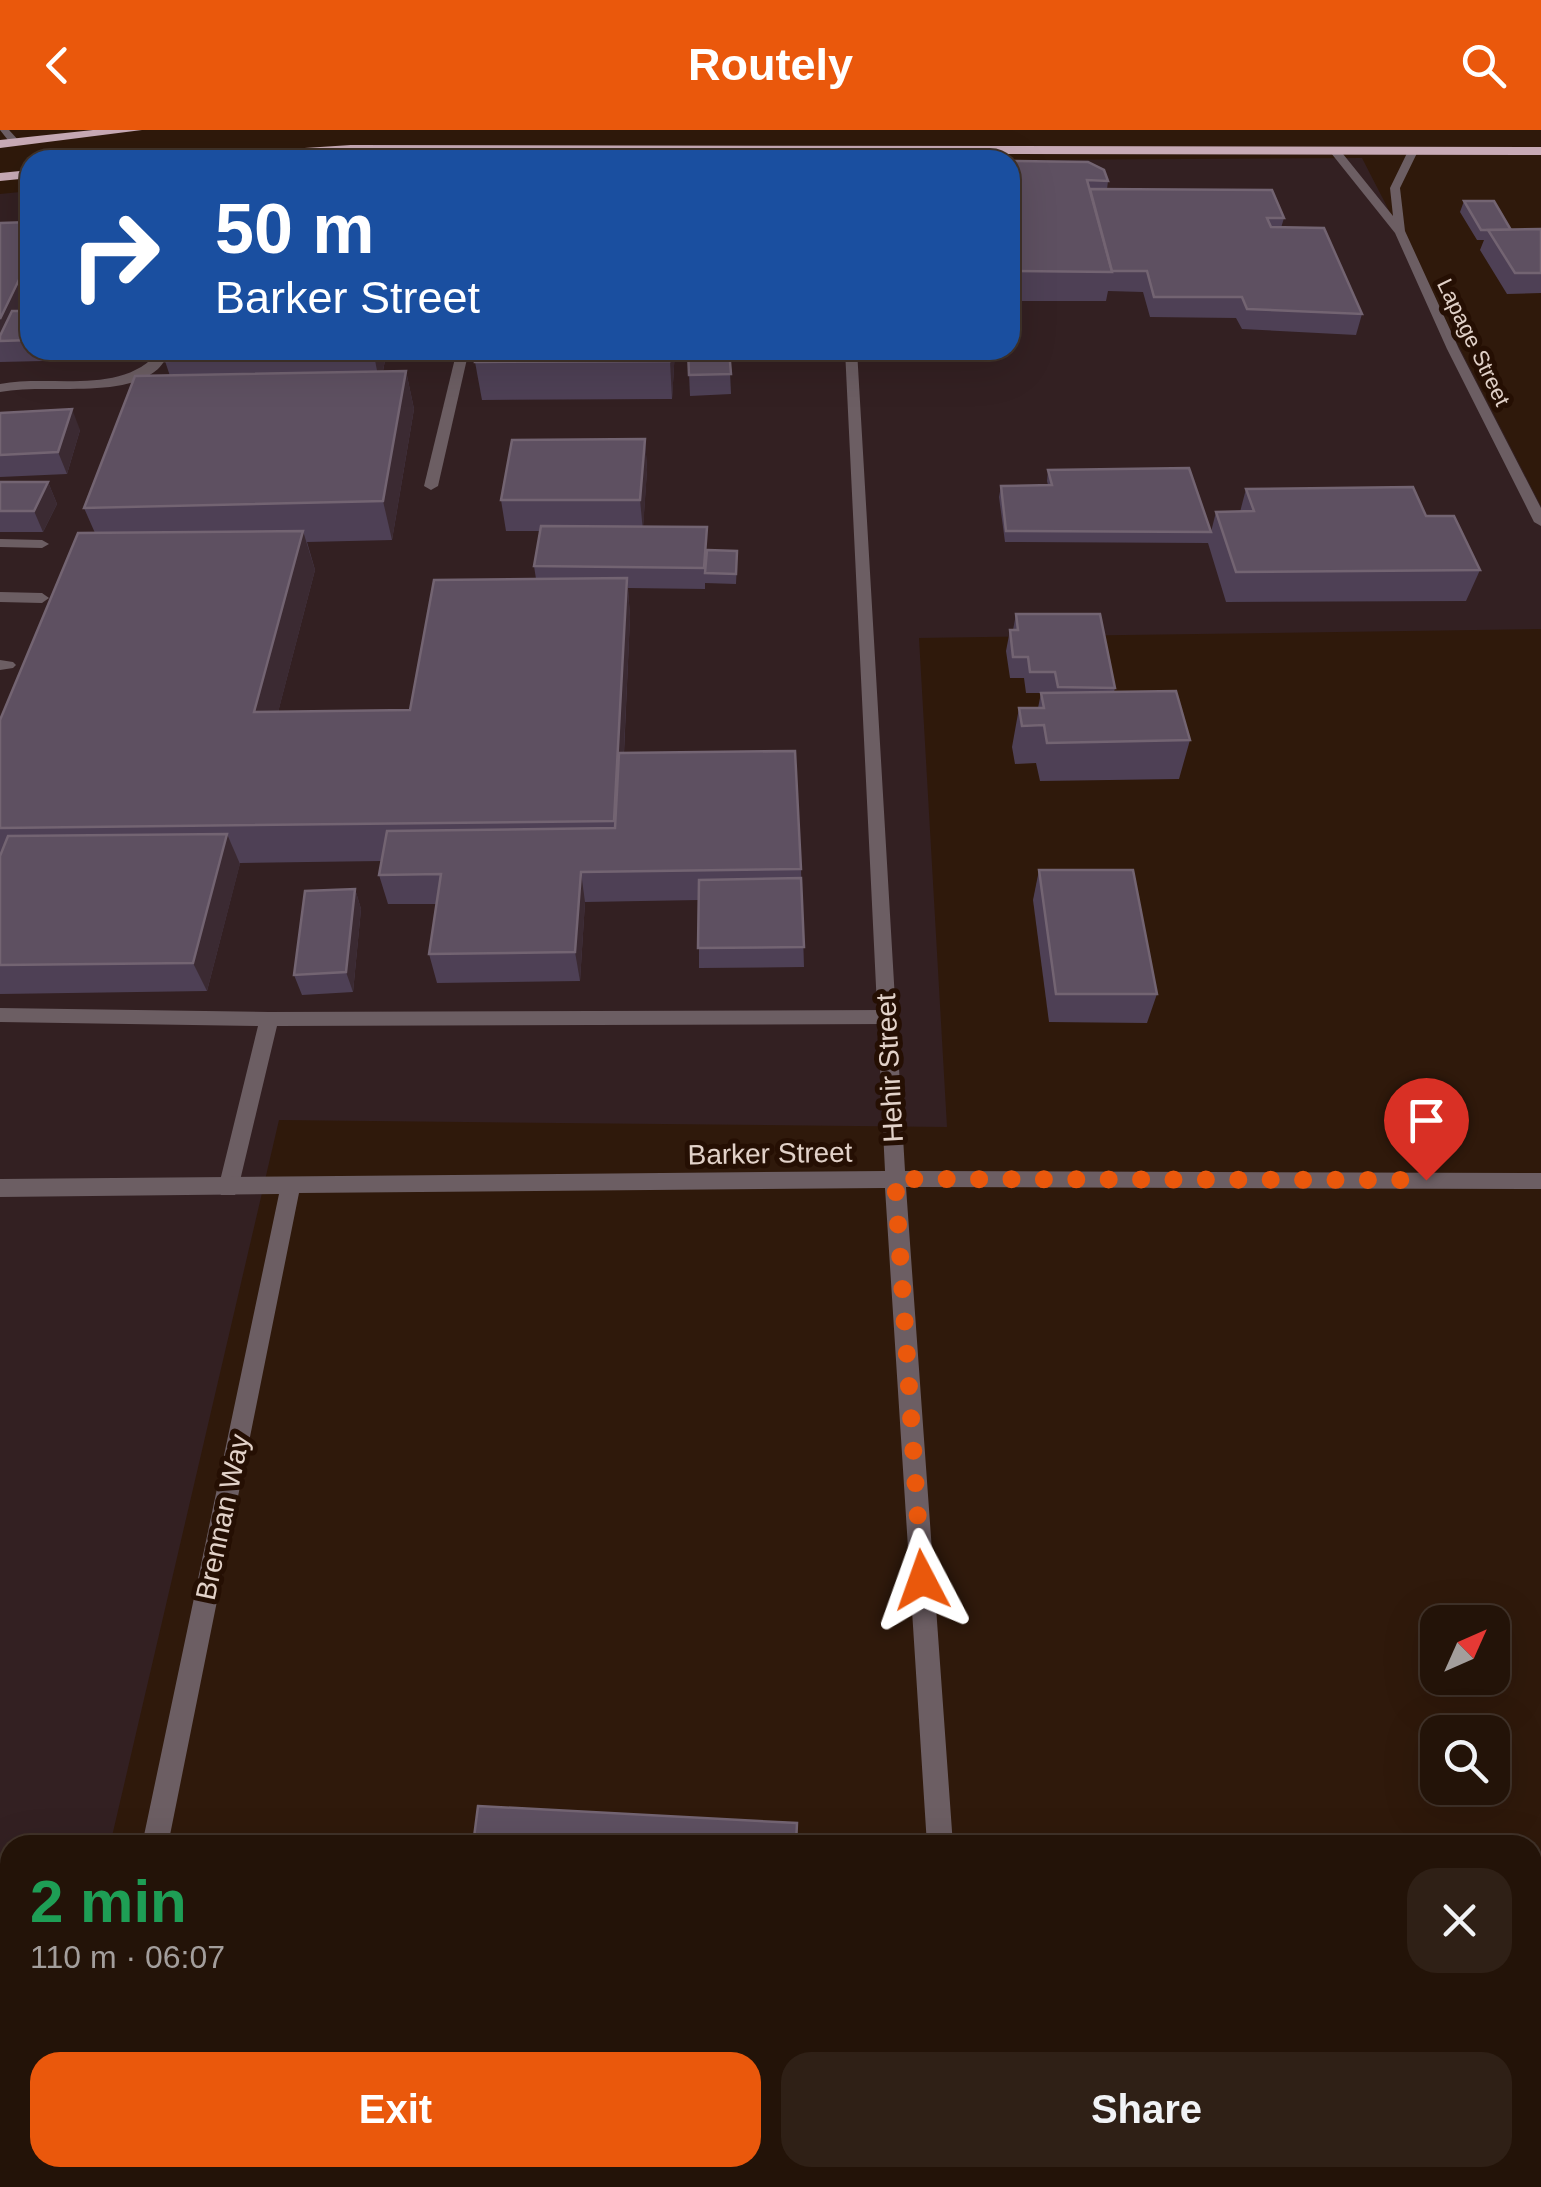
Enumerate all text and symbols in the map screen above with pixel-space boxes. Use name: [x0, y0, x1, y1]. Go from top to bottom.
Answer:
icon: back: [30, 38, 85, 93]
icon: search: [1456, 38, 1511, 93]
text: Routely: [688, 39, 853, 90]
icon: right: [50, 190, 180, 320]
text: 50 m: [215, 190, 375, 268]
text: Barker Street: [215, 272, 480, 323]
street label: Lapage Street: [1432, 275, 1515, 410]
street label: Hehir Street: [870, 992, 909, 1143]
pin: [1384, 1078, 1469, 1181]
icon: arrive: [1399, 1093, 1454, 1148]
street label: Barker Street: [687, 1137, 853, 1170]
street label: Brennan Way: [190, 1431, 255, 1603]
position arrow: [870, 1528, 974, 1632]
north arrow: [1420, 1605, 1510, 1695]
map controls: [1420, 1605, 1510, 1805]
button: search: [1420, 1715, 1510, 1805]
text: 2 min: [30, 1868, 187, 1935]
button: close: [1407, 1868, 1512, 1973]
text: 110 m · 06:07: [30, 1939, 225, 1975]
button: Exit: [30, 2052, 761, 2167]
button: Share: [781, 2052, 1512, 2167]

